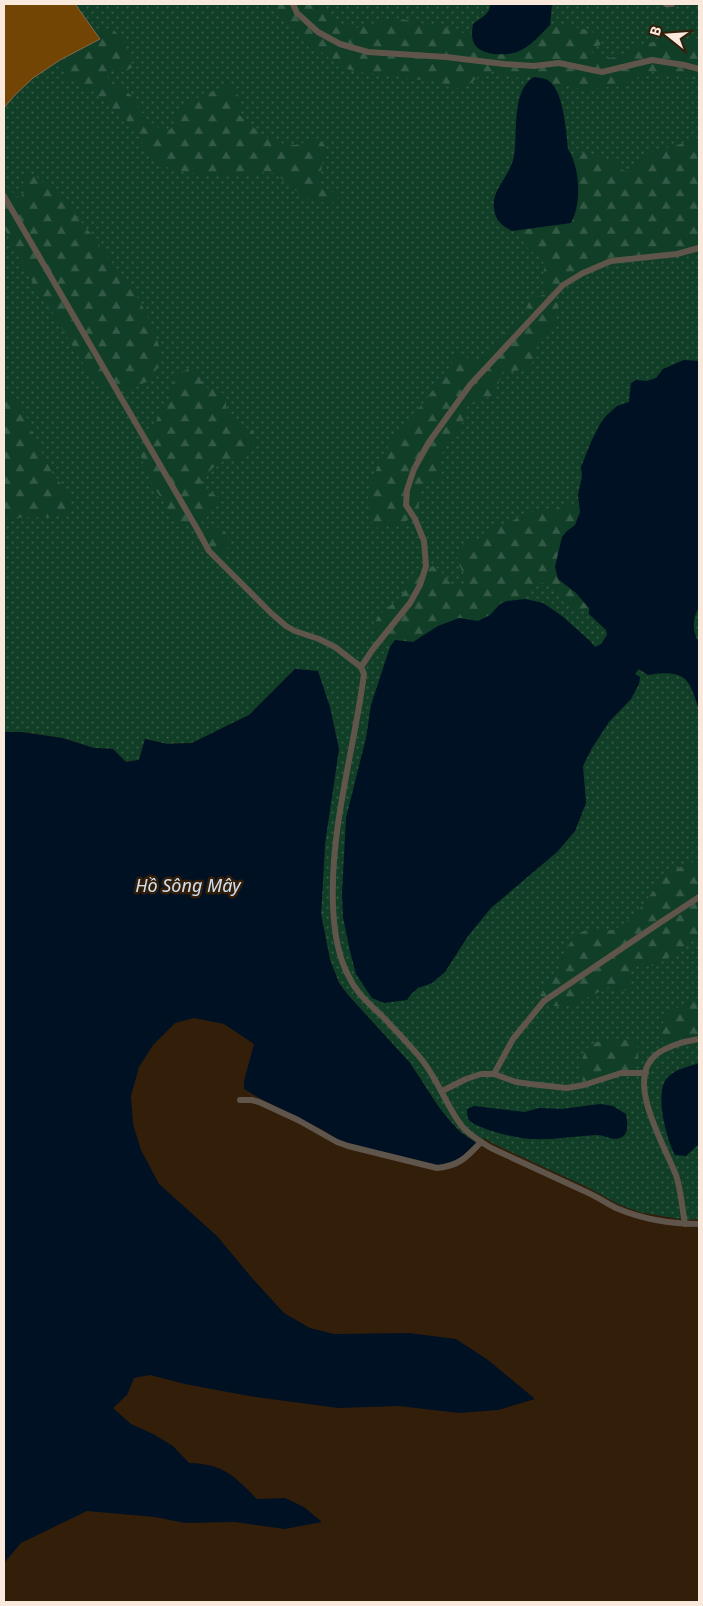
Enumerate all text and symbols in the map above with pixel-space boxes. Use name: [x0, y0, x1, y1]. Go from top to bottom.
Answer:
north arrow: [643, 10, 693, 60]
text: B: [645, 24, 666, 38]
water label: Hồ Sông Mây: [135, 873, 242, 897]

